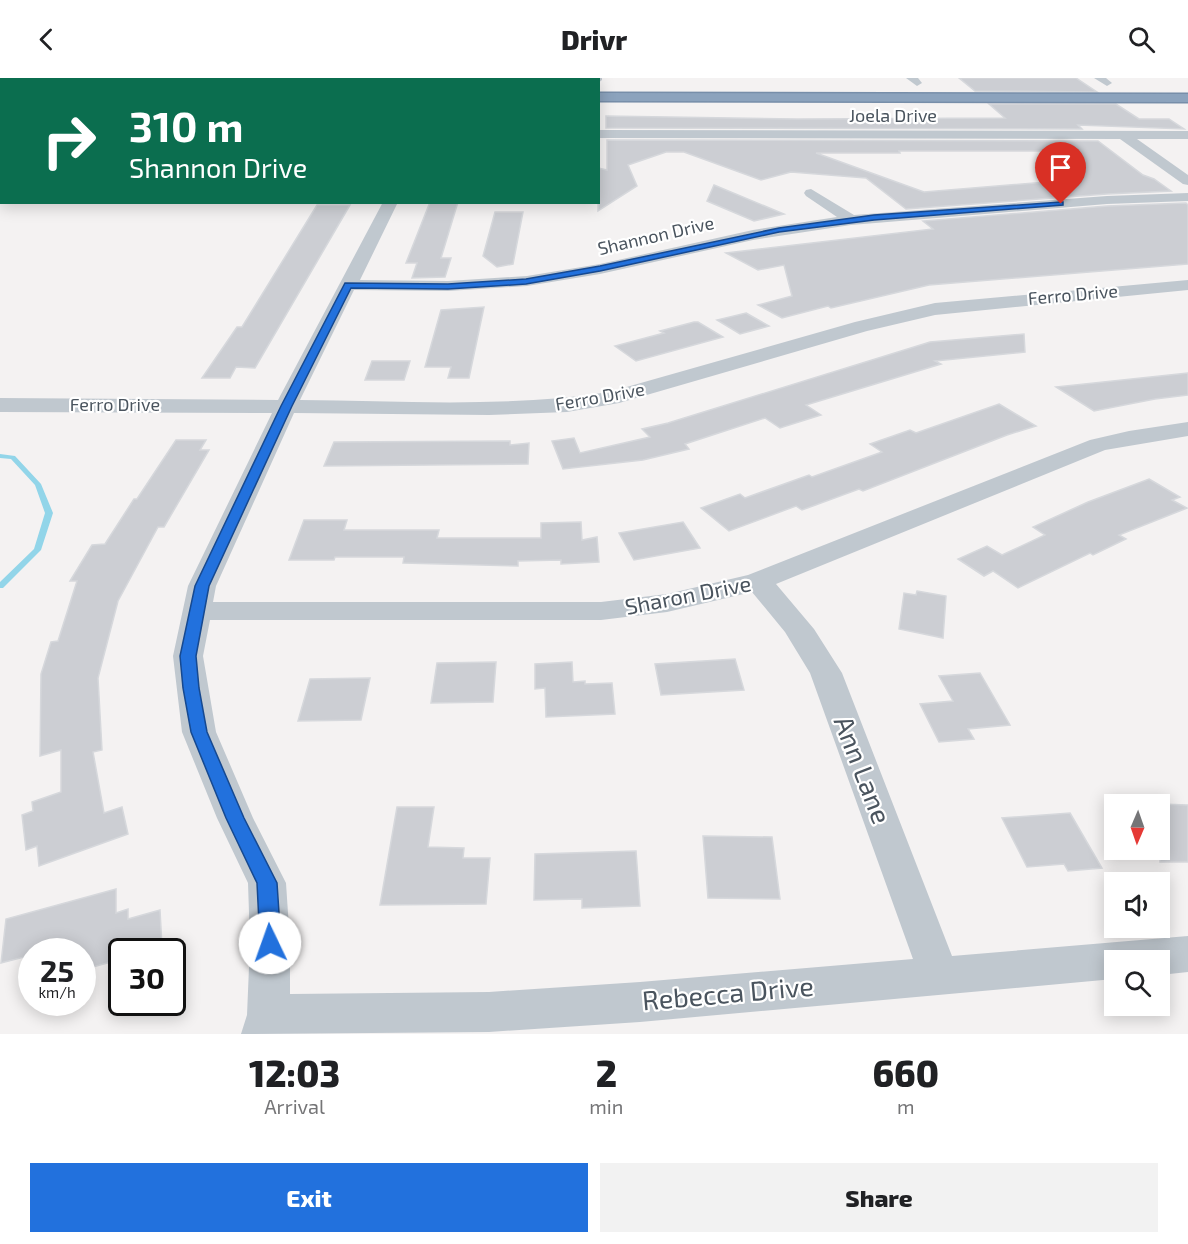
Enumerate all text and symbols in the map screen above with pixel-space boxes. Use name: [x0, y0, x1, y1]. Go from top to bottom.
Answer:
icon: back: [30, 23, 63, 56]
text: Drivr: [561, 23, 627, 55]
icon: search: [1125, 23, 1158, 56]
text: 310 m: [129, 100, 244, 150]
icon: right: [30, 102, 108, 180]
street label: Joela Drive: [849, 104, 937, 126]
pin: [1035, 142, 1086, 204]
text: Shannon Drive: [129, 151, 307, 183]
icon: arrive: [1044, 151, 1077, 184]
street label: Shannon Drive: [595, 211, 716, 259]
street label: Ferro Drive: [1027, 279, 1119, 309]
street label: Ferro Drive: [553, 377, 646, 415]
street label: Ferro Drive: [70, 393, 160, 415]
street label: Sharon Drive: [622, 569, 753, 619]
street label: Ann Lane: [829, 711, 899, 828]
north arrow: [1104, 794, 1170, 860]
map controls: [1104, 794, 1170, 1016]
button: sound: [1104, 872, 1170, 938]
position arrow: [238, 911, 302, 975]
speed limit sign: 30: [108, 938, 186, 1016]
button: search: [1104, 950, 1170, 1016]
text: 25: [40, 952, 74, 988]
street label: Rebecca Drive: [641, 969, 815, 1015]
text: km/h: [38, 983, 76, 1001]
text: 12:03: [249, 1051, 340, 1094]
text: 2: [596, 1051, 617, 1094]
text: 660: [872, 1051, 939, 1094]
text: Arrival: [264, 1094, 325, 1118]
text: min: [589, 1094, 623, 1118]
text: m: [897, 1094, 914, 1118]
button: Exit: [30, 1163, 588, 1232]
button: Share: [600, 1163, 1158, 1232]

